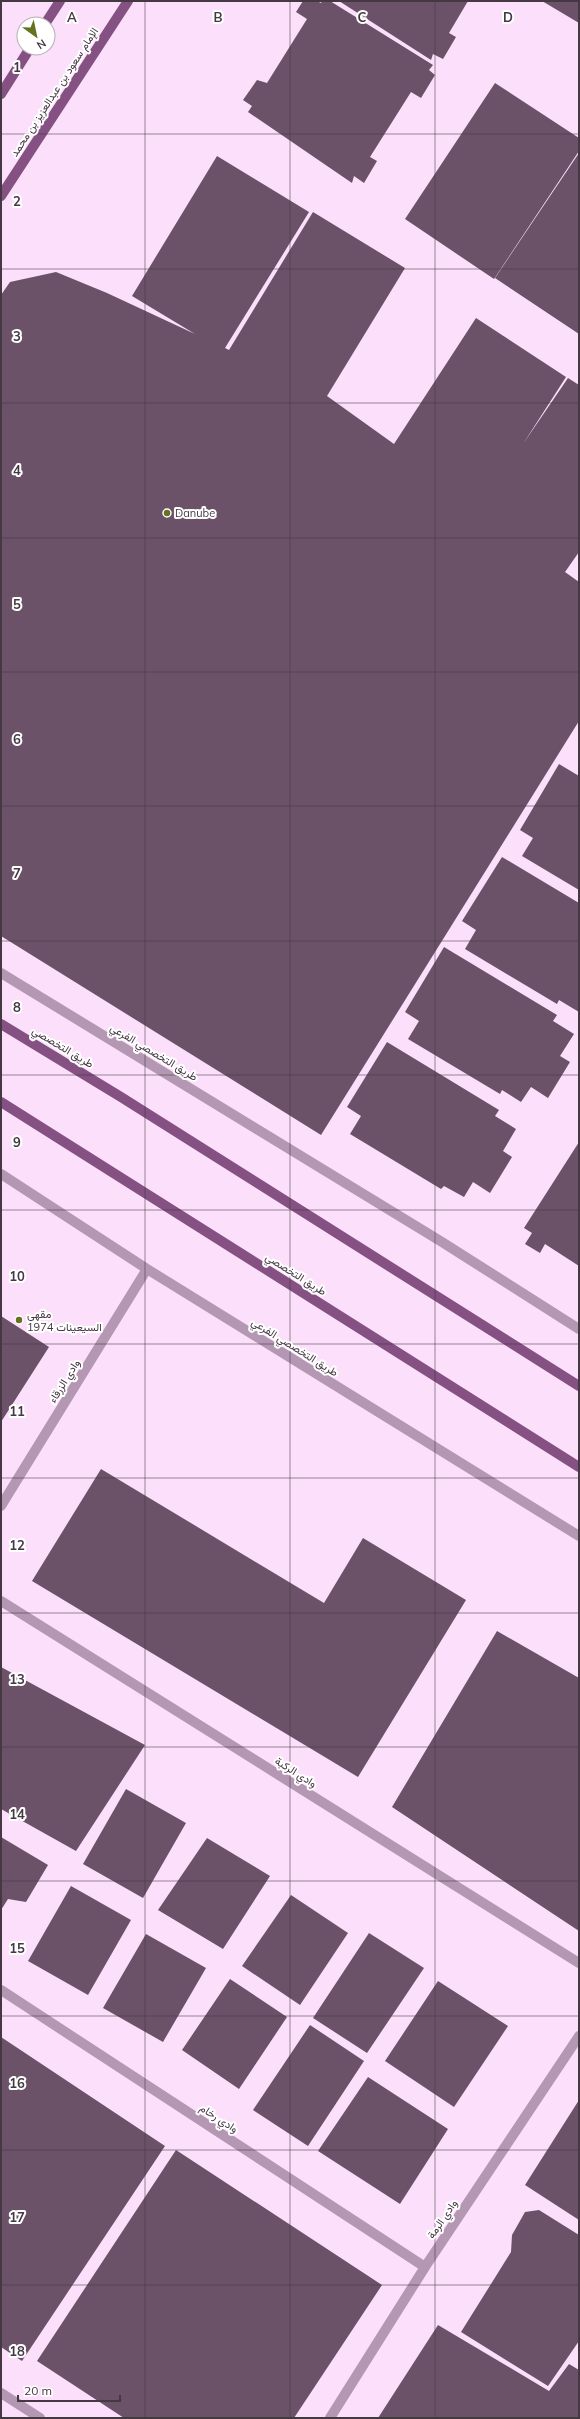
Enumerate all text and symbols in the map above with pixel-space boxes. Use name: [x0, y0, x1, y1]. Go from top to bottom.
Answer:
text: A: [67, 9, 77, 25]
text: B: [214, 9, 223, 25]
text: C: [358, 9, 367, 25]
text: D: [503, 9, 513, 25]
north arrow: [16, 16, 56, 56]
street label: الإمام سعود بن عبدالعزيز بن محمد: [7, 25, 102, 160]
text: N: [34, 36, 49, 53]
text: 1: [13, 59, 21, 75]
text: 2: [13, 193, 21, 209]
text: 3: [13, 328, 21, 344]
text: 4: [13, 462, 21, 478]
place label: Danube: [175, 506, 215, 520]
marker: Danube: [162, 508, 172, 518]
text: 5: [13, 596, 21, 612]
text: 6: [13, 731, 21, 747]
text: 7: [13, 865, 21, 881]
text: 8: [13, 999, 21, 1015]
street label: طريق التخصصي الفرعي: [106, 1020, 200, 1086]
street label: طريق التخصصي: [28, 1023, 96, 1073]
text: 9: [13, 1134, 21, 1150]
street label: طريق التخصصي: [261, 1250, 329, 1301]
text: 10: [9, 1268, 25, 1284]
place label: مقهى السيعينات 1974: [27, 1307, 102, 1334]
marker: مقهى السيعينات 1974: [14, 1315, 24, 1325]
street label: طريق التخصصي الفرعي: [247, 1315, 341, 1382]
street label: وادي الزرقاء: [45, 1357, 85, 1407]
text: 11: [9, 1403, 25, 1419]
text: 12: [9, 1537, 25, 1553]
text: 13: [9, 1671, 25, 1687]
street label: وادي الركبة: [271, 1754, 320, 1793]
text: 14: [9, 1806, 25, 1822]
text: 15: [9, 1940, 25, 1956]
text: 16: [9, 2075, 25, 2091]
street label: وادي رخام: [196, 2100, 241, 2138]
street label: وادي الرمة: [424, 2197, 463, 2243]
text: 17: [9, 2209, 25, 2225]
text: 18: [9, 2343, 25, 2359]
scale bar: [18, 2377, 120, 2403]
text: 20 m: [24, 2383, 52, 2398]

